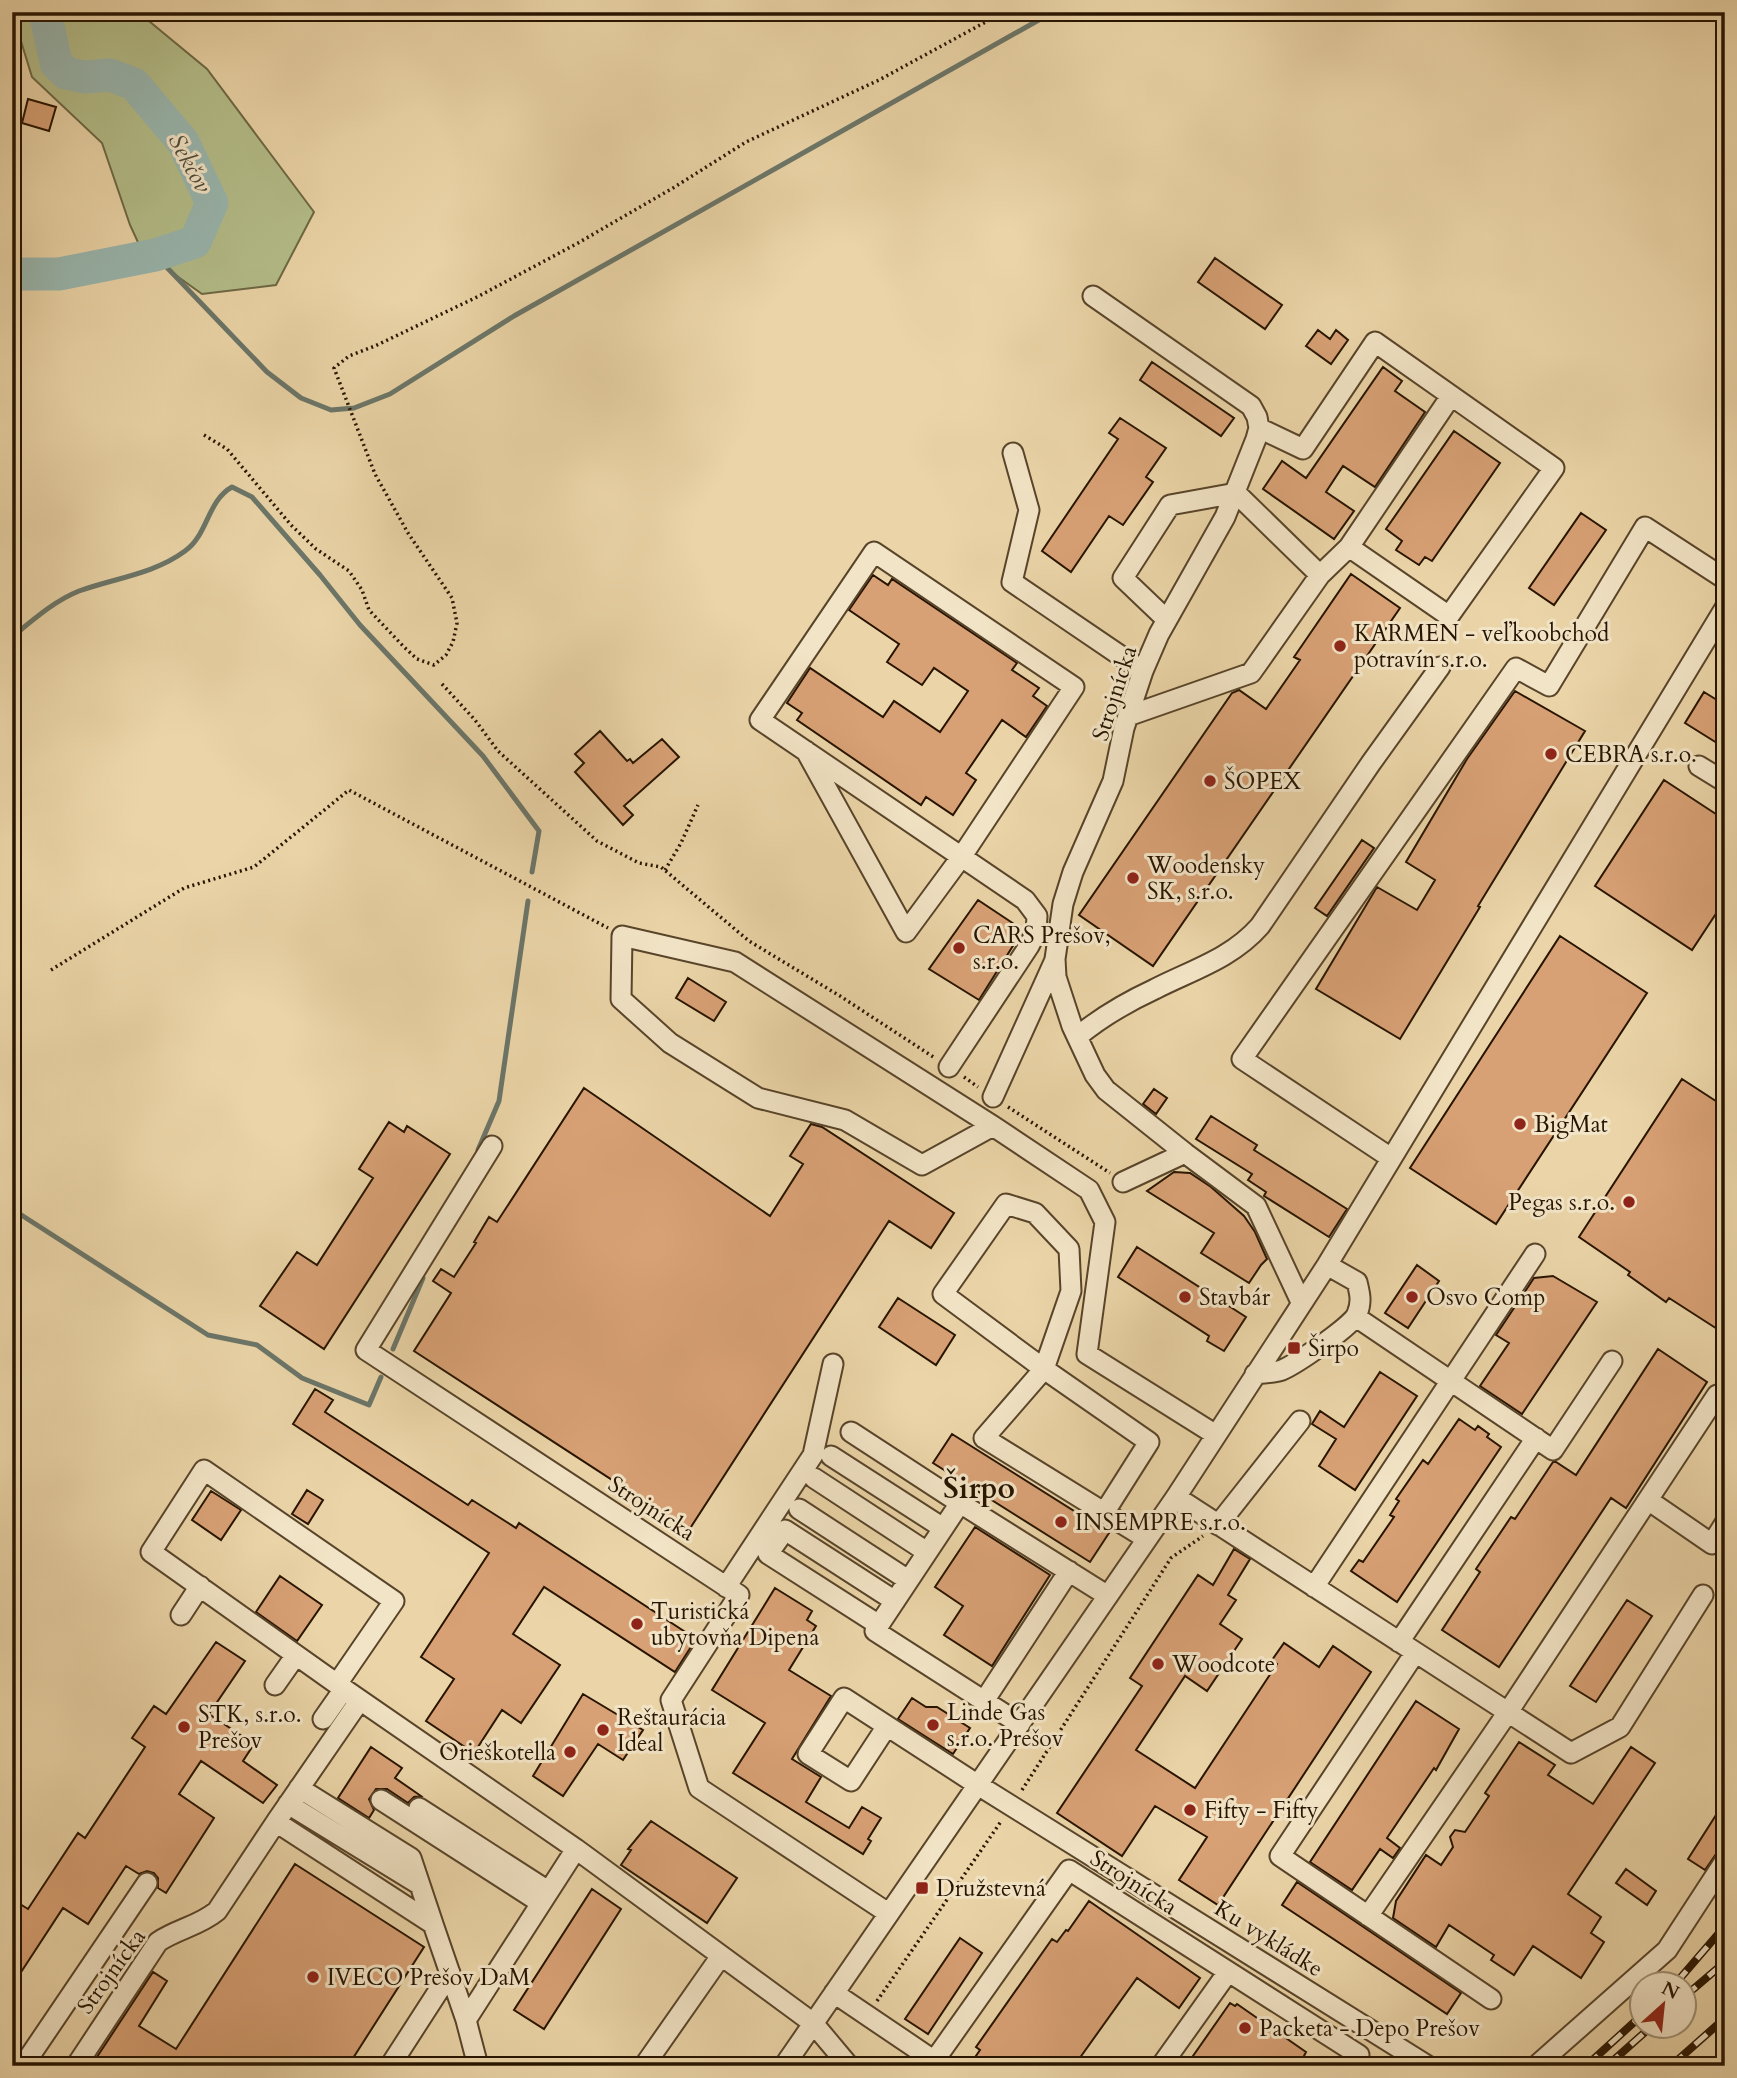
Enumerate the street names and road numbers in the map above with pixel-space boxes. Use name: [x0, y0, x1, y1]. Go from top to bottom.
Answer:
street label: Strojnícka: [1085, 642, 1144, 745]
street label: Strojnícka: [602, 1469, 701, 1548]
street label: Strojnícka: [1084, 1843, 1183, 1922]
street label: Ku vykládke: [1208, 1893, 1329, 1984]
street label: Strojnícka: [70, 1922, 153, 2020]

